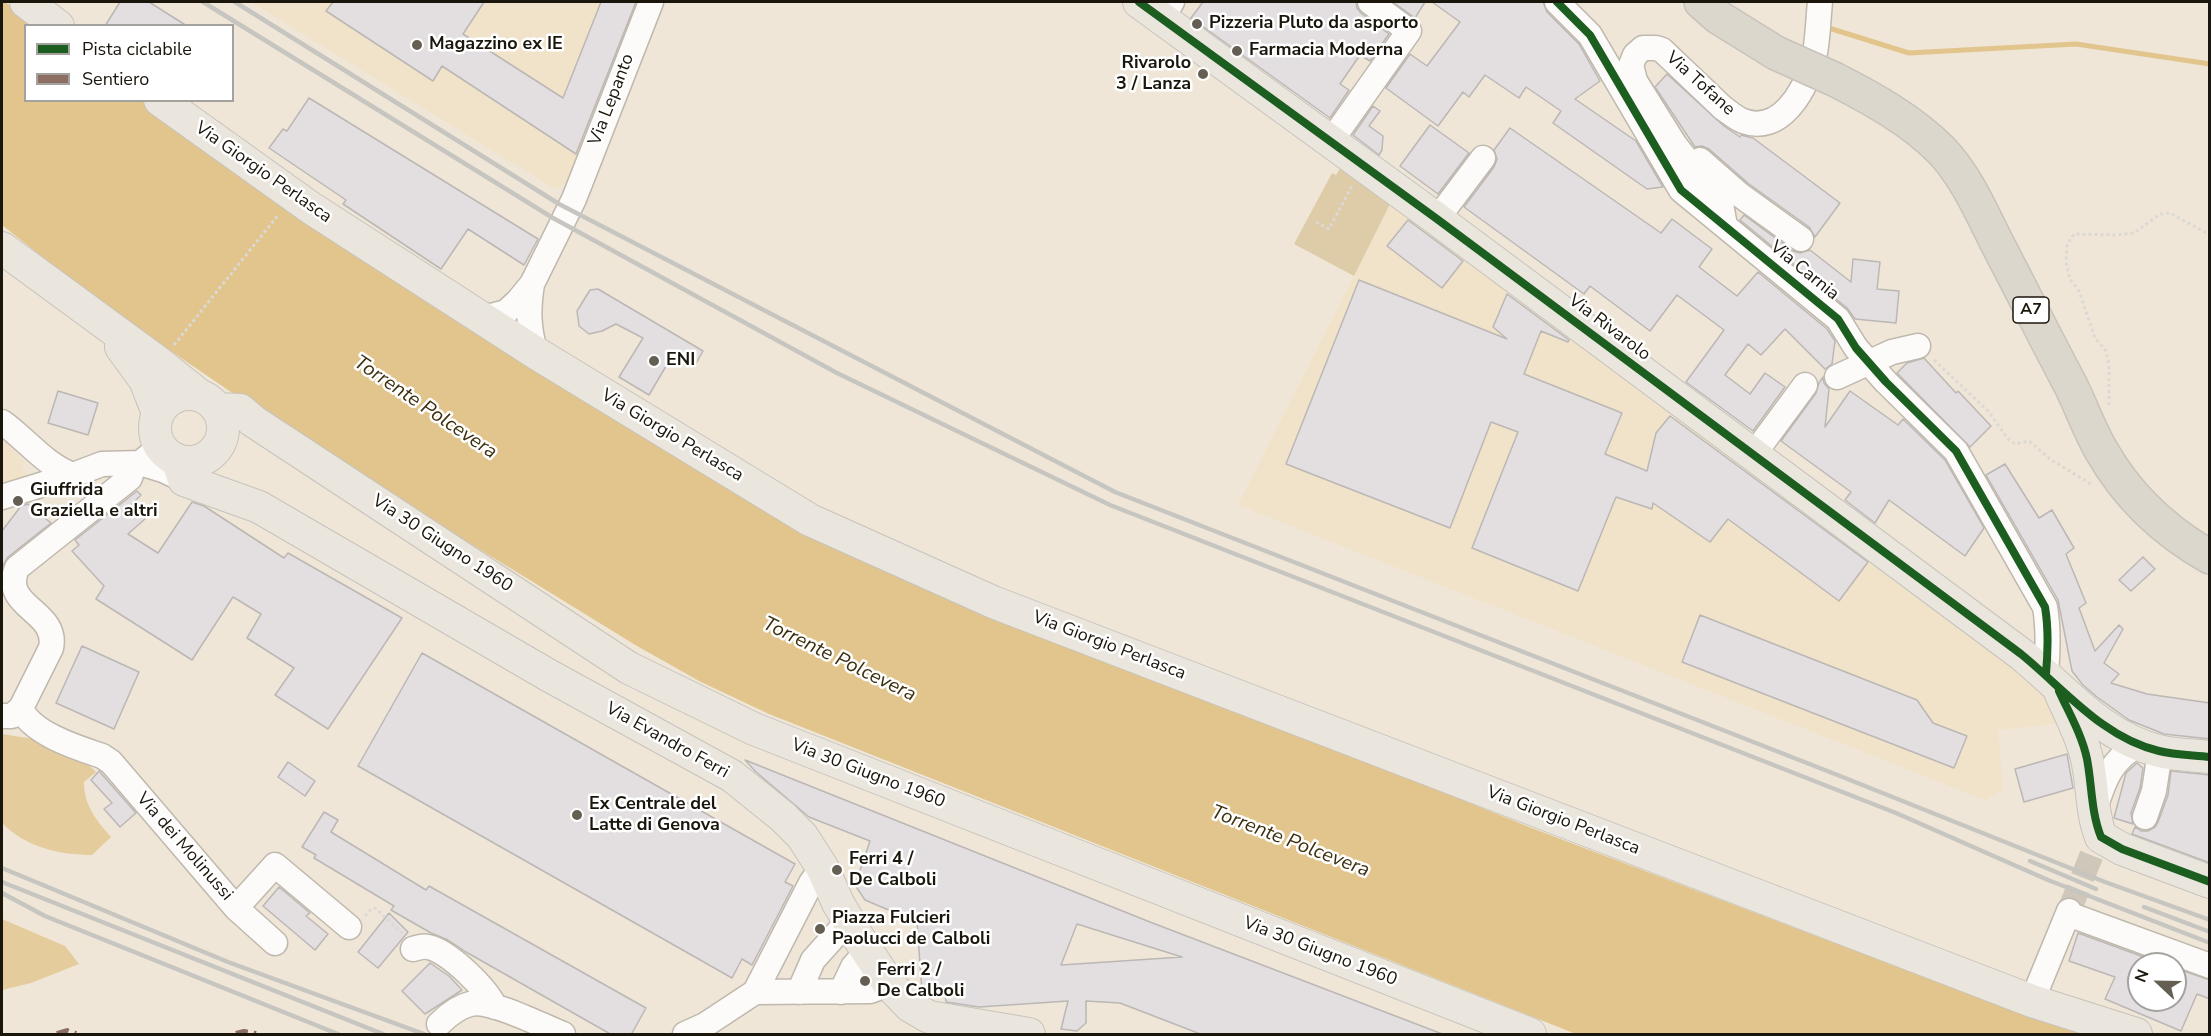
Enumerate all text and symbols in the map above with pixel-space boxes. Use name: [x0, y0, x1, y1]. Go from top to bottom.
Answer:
place label: Pizzeria Pluto da asporto: [1209, 13, 1418, 35]
marker: Pizzeria Pluto da asporto: [1190, 17, 1204, 31]
legend: [24, 24, 234, 102]
place label: Magazzino ex IE: [429, 34, 563, 56]
text: Pista ciclabile: [82, 37, 192, 61]
marker: Magazzino ex IE: [410, 38, 424, 52]
place label: Farmacia Moderna: [1249, 40, 1403, 62]
marker: Farmacia Moderna: [1230, 44, 1244, 58]
street label: Via Tofane: [1661, 47, 1739, 121]
street label: Via Lepanto: [585, 51, 639, 149]
place label: Rivarolo 3 / Lanza: [1116, 53, 1191, 96]
text: Sentiero: [82, 67, 149, 91]
marker: Rivarolo 3 / Lanza: [1196, 67, 1210, 81]
street label: Via Giorgio Perlasca: [190, 118, 336, 228]
street label: Via Carnia: [1765, 237, 1843, 305]
street label: Via Rivarolo: [1564, 290, 1654, 366]
road number: A7: [2013, 297, 2049, 323]
place label: ENI: [666, 350, 695, 372]
water label: Torrente Polcevera: [349, 351, 501, 465]
marker: ENI: [647, 354, 661, 368]
street label: Via Giorgio Perlasca: [597, 385, 747, 487]
place label: Giuffrida Graziella e altri: [30, 480, 158, 522]
street label: Via 30 Giugno 1960: [368, 491, 516, 597]
marker: Giuffrida Graziella e altri: [11, 494, 25, 508]
street label: Via Giorgio Perlasca: [1029, 607, 1189, 685]
water label: Torrente Polcevera: [758, 612, 920, 708]
street label: Via Evandro Ferri: [602, 698, 732, 784]
street label: Via 30 Giugno 1960: [788, 735, 948, 813]
street label: Via Giorgio Perlasca: [1483, 782, 1643, 860]
street label: Via dei Molinussi: [131, 788, 237, 906]
place label: Ex Centrale del Latte di Genova: [589, 794, 720, 836]
water label: Torrente Polcevera: [1207, 801, 1373, 883]
marker: Ex Centrale del Latte di Genova: [570, 808, 584, 822]
place label: Ferri 4 / De Calboli: [849, 849, 936, 892]
marker: Ferri 4 / De Calboli: [830, 863, 844, 877]
place label: Piazza Fulcieri Paolucci de Calboli: [832, 908, 990, 950]
street label: Via 30 Giugno 1960: [1240, 913, 1400, 991]
marker: Piazza Fulcieri Paolucci de Calboli: [813, 922, 827, 936]
north arrow: [2127, 952, 2187, 1012]
place label: Ferri 2 / De Calboli: [877, 960, 964, 1002]
text: N: [2130, 966, 2155, 986]
marker: Ferri 2 / De Calboli: [858, 974, 872, 988]

